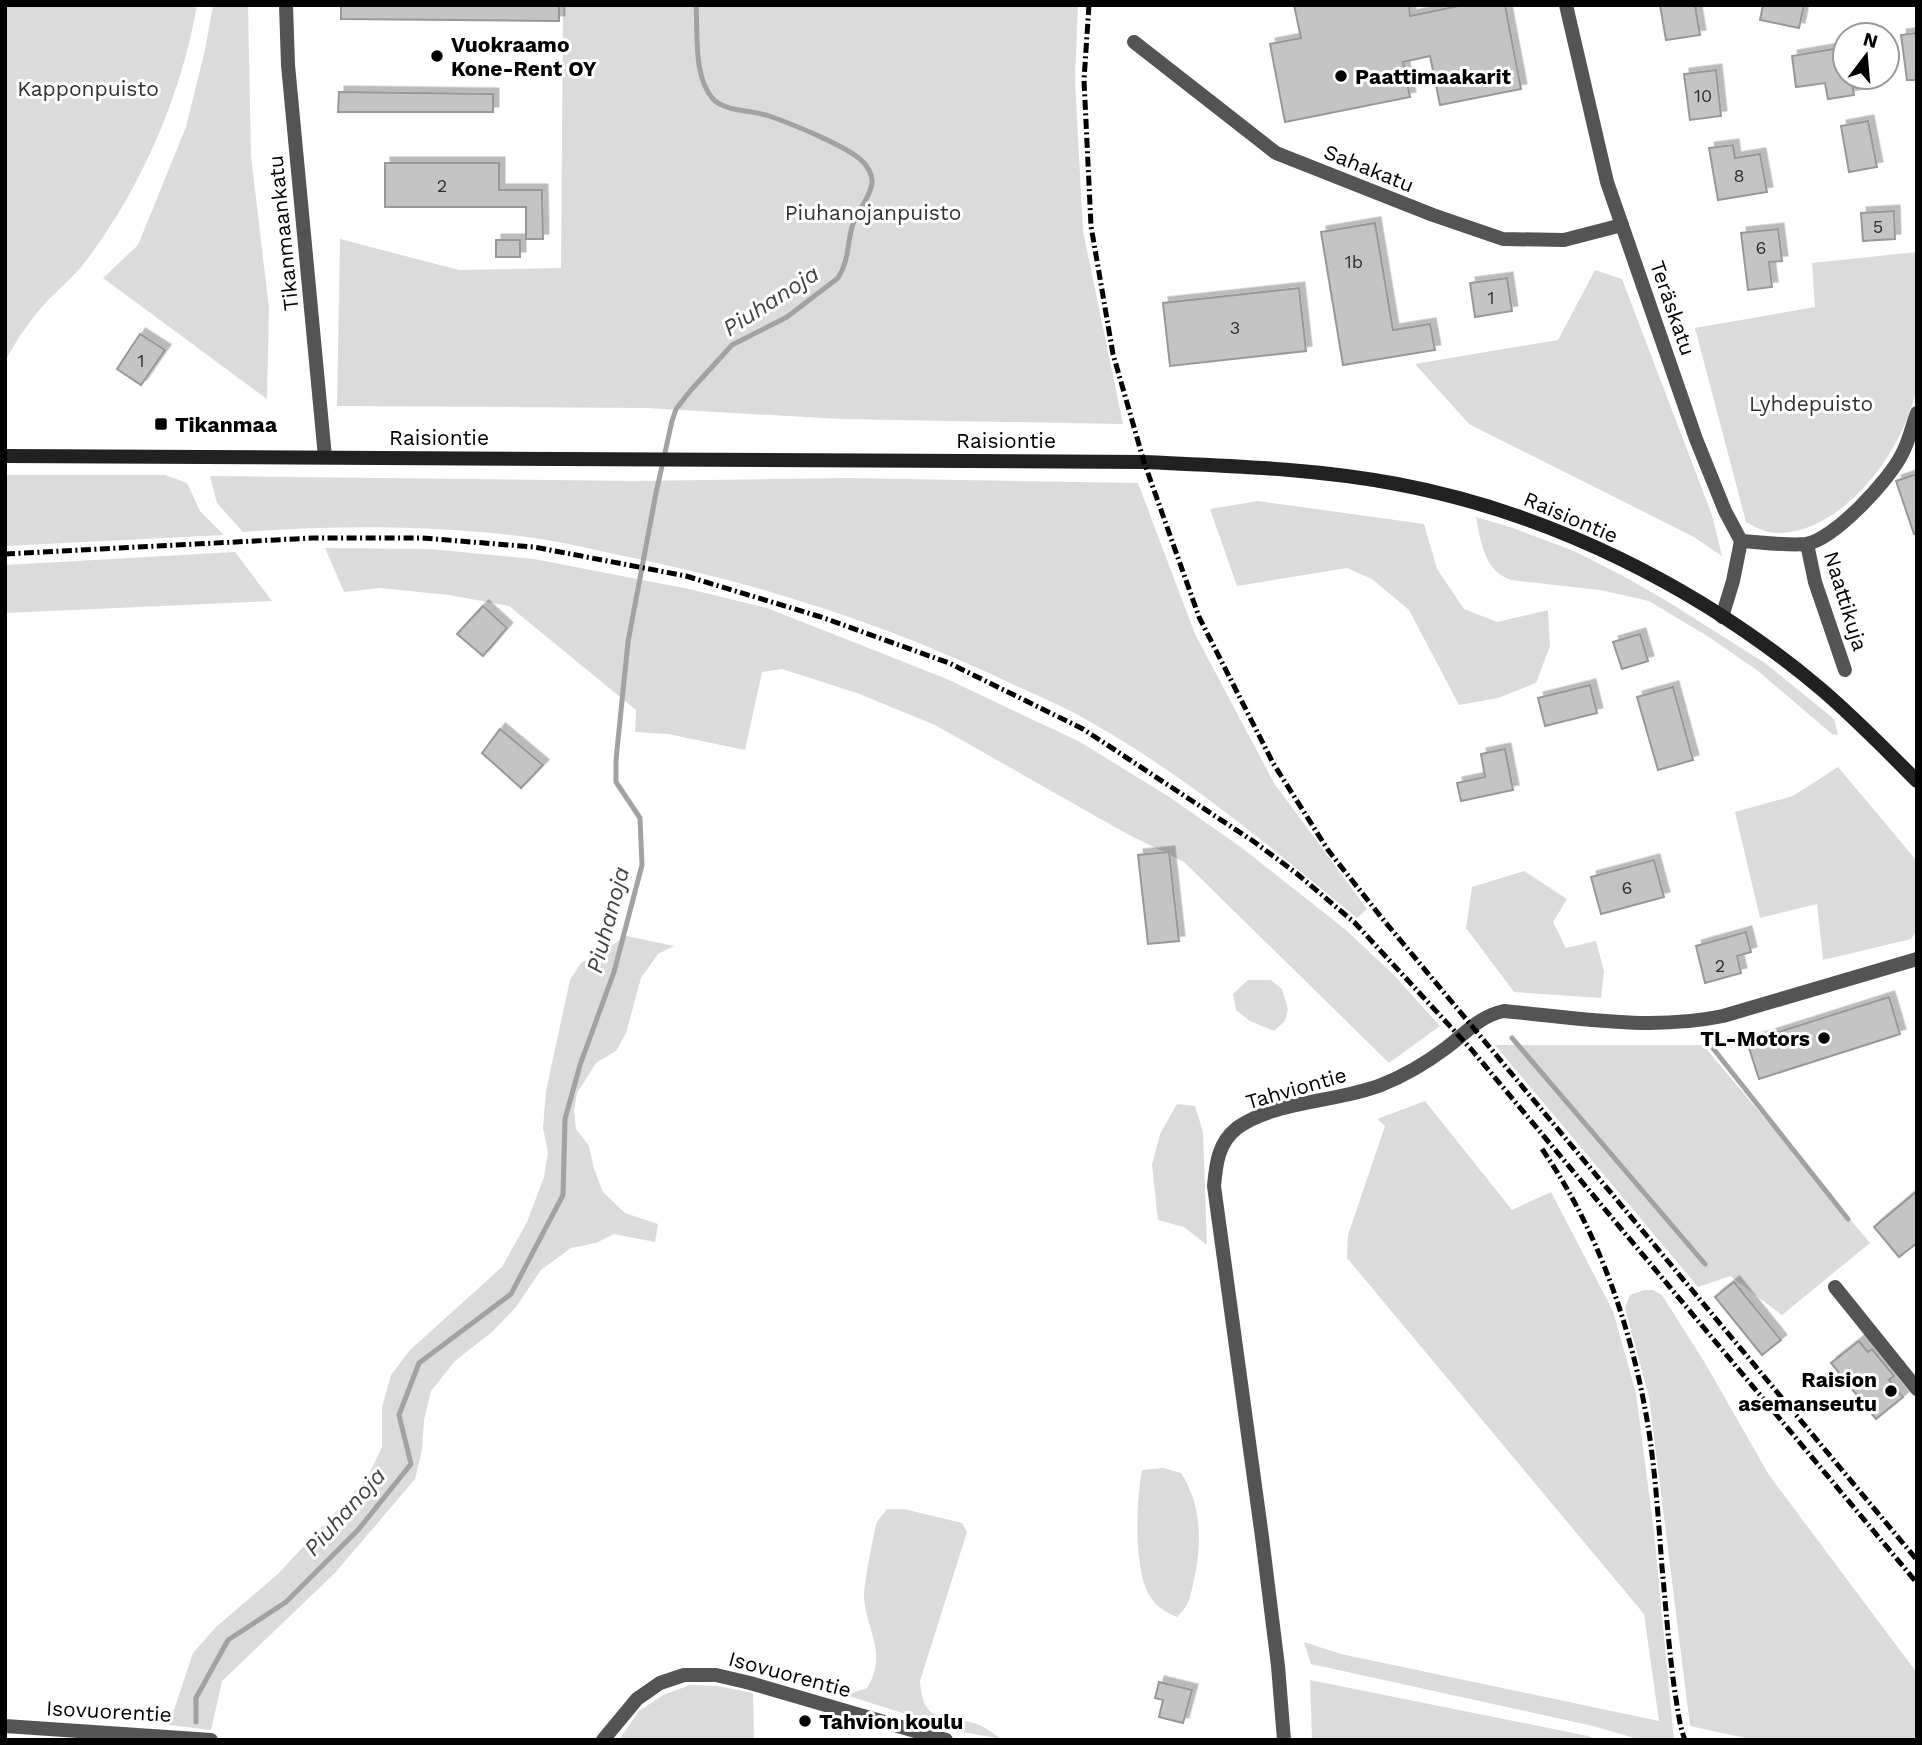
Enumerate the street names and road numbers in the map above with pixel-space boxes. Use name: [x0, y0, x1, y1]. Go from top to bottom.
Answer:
street label: Sahakatu: [1320, 139, 1418, 197]
street label: Tikanmaankatu: [262, 154, 304, 312]
street label: Teräskatu: [1645, 257, 1701, 359]
street label: Raisiontie: [389, 425, 489, 450]
street label: Raisiontie: [956, 428, 1056, 453]
street label: Raisiontie: [1520, 486, 1622, 548]
street label: Naattikuja: [1819, 548, 1873, 654]
street label: Tahviontie: [1243, 1062, 1349, 1114]
street label: Isovuorentie: [726, 1646, 854, 1702]
street label: Isovuorentie: [45, 1695, 173, 1727]

